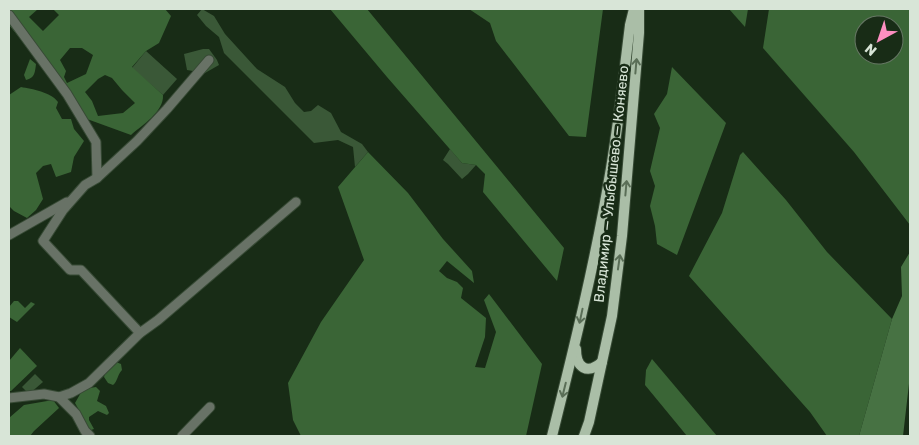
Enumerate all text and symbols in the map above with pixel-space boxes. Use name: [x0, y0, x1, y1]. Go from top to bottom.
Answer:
north arrow: [854, 15, 904, 65]
text: N: [862, 40, 880, 59]
one-way arrow: [631, 58, 641, 74]
street label: Владимир — Улыбышево — Коняево: [591, 65, 632, 303]
one-way arrow: [622, 180, 631, 196]
one-way arrow: [614, 254, 624, 270]
one-way arrow: [576, 307, 586, 323]
one-way arrow: [559, 381, 568, 397]

